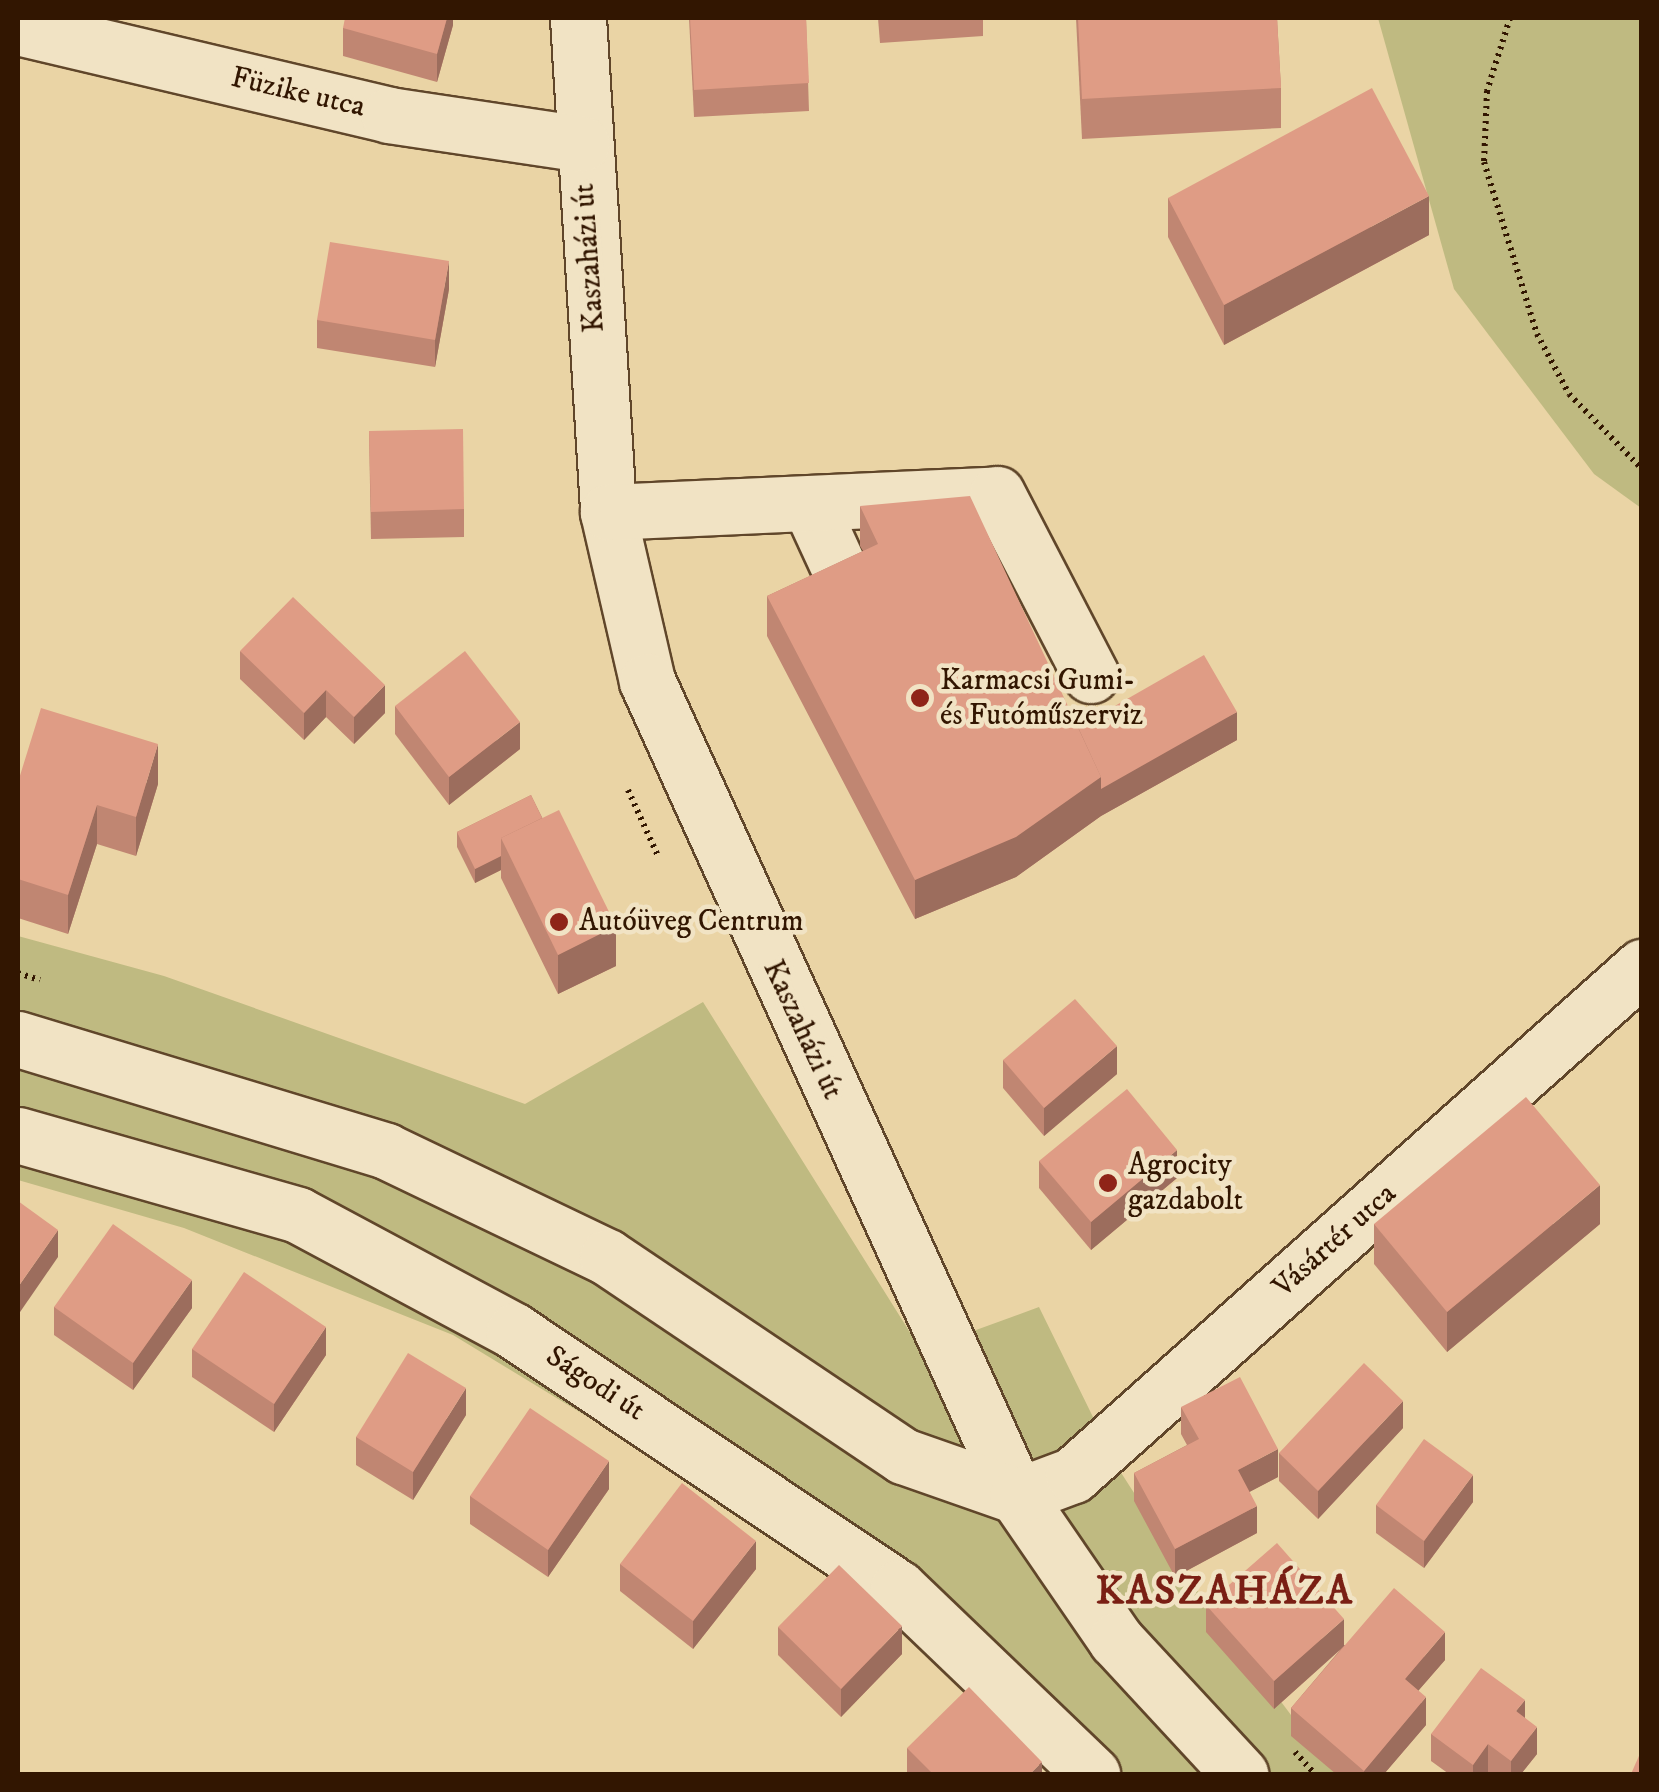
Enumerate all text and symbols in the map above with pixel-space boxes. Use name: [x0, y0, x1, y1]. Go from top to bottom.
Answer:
street label: Füzike utca: [227, 60, 369, 126]
street label: Kaszaházi út: [567, 182, 613, 334]
place label: Karmacsi Gumi- és Futóműszerviz: [940, 663, 1143, 734]
marker: Karmacsi Gumi- és Futóműszerviz: [909, 687, 931, 709]
place label: Autóüveg Centrum: [579, 904, 804, 940]
marker: Autóüveg Centrum: [548, 911, 570, 933]
street label: Kaszaházi út: [754, 955, 850, 1105]
place label: Agrocity gazdabolt: [1128, 1148, 1243, 1218]
marker: Agrocity gazdabolt: [1097, 1172, 1119, 1194]
street label: Vásártér utca: [1266, 1176, 1404, 1306]
street label: Ságodi út: [539, 1339, 651, 1429]
district label: KASZAHÁZA: [1096, 1568, 1354, 1616]

